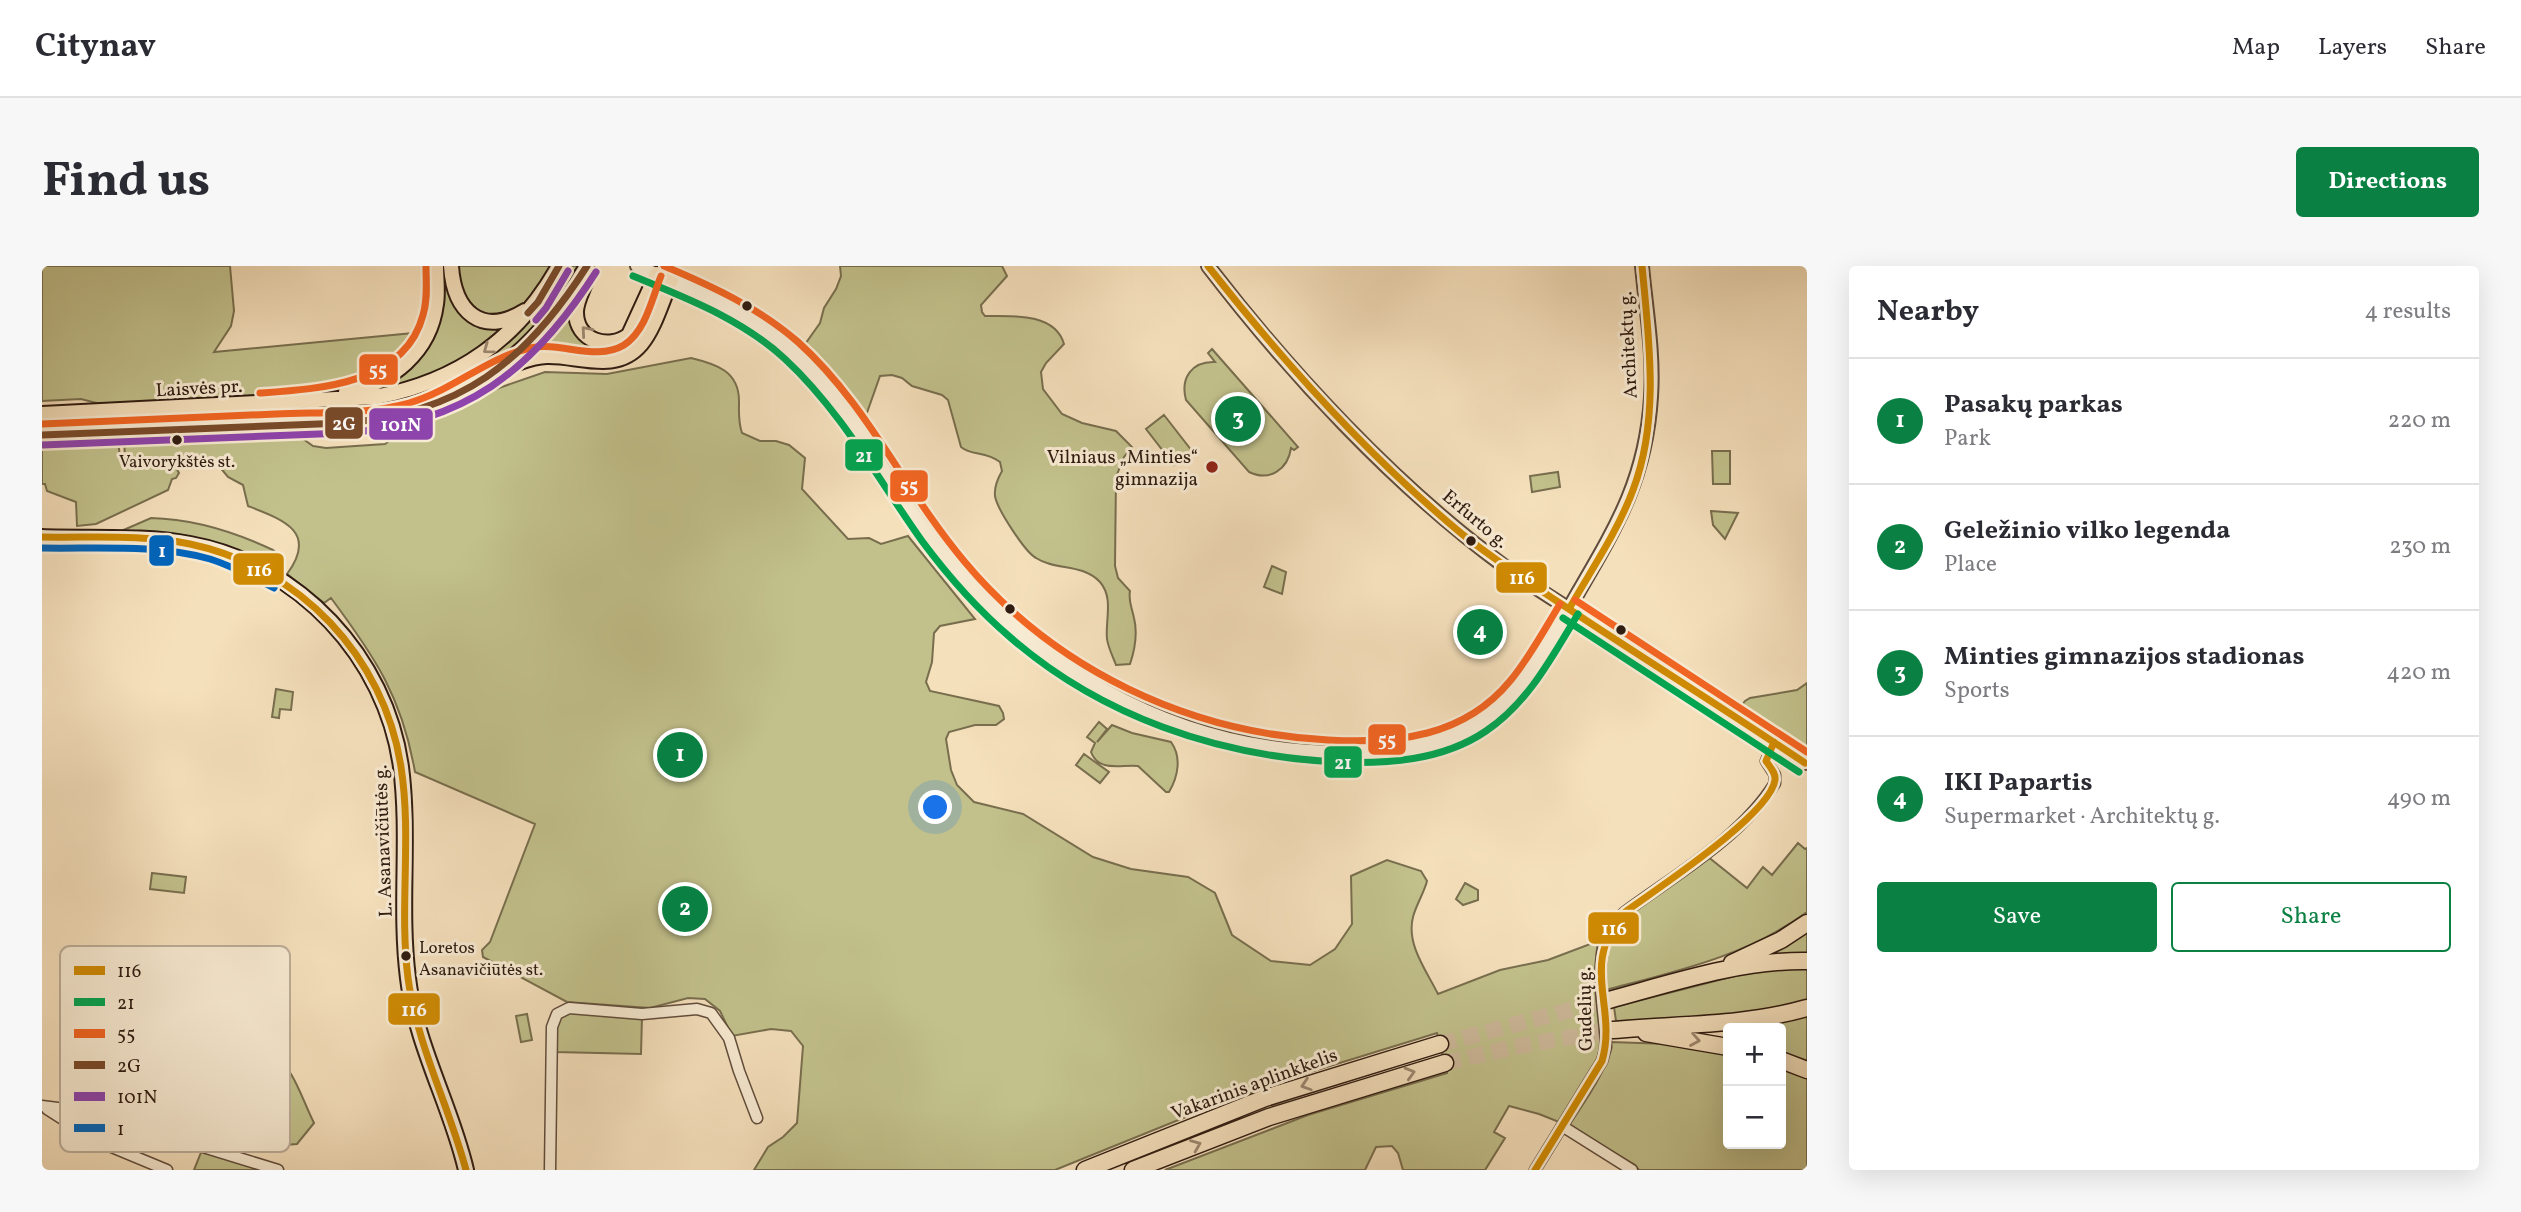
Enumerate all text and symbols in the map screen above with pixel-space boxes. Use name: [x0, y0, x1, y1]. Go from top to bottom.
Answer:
text: Citynav: [35, 25, 156, 71]
text: Map: [2232, 31, 2280, 65]
text: Layers: [2318, 31, 2387, 65]
text: Share: [2425, 31, 2486, 65]
button: Directions: [2296, 147, 2479, 217]
text: Find us: [42, 148, 210, 217]
street label: Architektų g.: [1613, 290, 1645, 399]
text: Nearby: [1877, 291, 1979, 333]
text: 4 results: [2365, 296, 2451, 328]
unlabelled marker: [740, 299, 754, 313]
one-way arrow: [582, 326, 594, 339]
one-way arrow: [483, 340, 496, 353]
line badge: 55: [358, 353, 399, 386]
text: 55: [369, 358, 387, 384]
street label: Laisvės pr.: [155, 374, 243, 404]
text: Pasakų parkas: [1944, 387, 2123, 423]
pin: 3: [1215, 393, 1261, 445]
text: 1: [1895, 405, 1905, 437]
text: 220 m: [2388, 405, 2451, 437]
line badge: 2G: [324, 406, 364, 440]
line badge: 101N: [368, 407, 434, 441]
text: 2G: [332, 412, 356, 438]
text: 101N: [381, 413, 422, 439]
text: Park: [1944, 423, 1991, 455]
marker: Vaivorykštės st.: [170, 433, 184, 447]
line badge: 21: [844, 438, 884, 472]
text: 21: [855, 444, 873, 470]
place label: Vilniaus „Minties“ gimnazija: [1047, 445, 1198, 493]
place label: Vaivorykštės st.: [119, 451, 235, 474]
marker: Vilniaus „Minties“ gimnazija: [1204, 459, 1220, 475]
line badge: 55: [889, 469, 929, 503]
text: 55: [900, 474, 918, 500]
street label: Erfurto g.: [1436, 484, 1513, 555]
text: Geležinio vilko legenda: [1944, 513, 2230, 549]
text: 2: [1894, 531, 1906, 563]
text: 230 m: [2389, 531, 2451, 563]
line badge: 1: [148, 534, 175, 567]
unlabelled marker: [1464, 534, 1478, 548]
text: 1: [158, 539, 166, 565]
text: Place: [1944, 549, 1997, 581]
line badge: 116: [232, 552, 285, 586]
text: 116: [246, 558, 272, 584]
line badge: 116: [1495, 561, 1548, 594]
text: 116: [1509, 566, 1535, 592]
unlabelled marker: [1003, 602, 1017, 616]
pin: 4: [1457, 606, 1503, 658]
unlabelled marker: [1614, 623, 1628, 637]
text: Minties gimnazijos stadionas: [1944, 639, 2305, 675]
text: 3: [1894, 657, 1906, 689]
text: 420 m: [2386, 657, 2451, 689]
text: Sports: [1944, 675, 2010, 707]
line badge: 55: [1367, 723, 1407, 756]
text: 55: [1378, 728, 1396, 754]
pin: 1: [657, 729, 703, 781]
line badge: 21: [1323, 745, 1363, 779]
text: 21: [1334, 751, 1352, 777]
street label: L. Asanavičiūtės g.: [368, 764, 400, 918]
text: IKI Papartis: [1944, 765, 2093, 801]
text: 4: [1893, 783, 1907, 815]
text: 490 m: [2387, 783, 2451, 815]
your location: [918, 790, 952, 824]
text: Supermarket · Architektų g.: [1944, 801, 2220, 833]
button: Save: [1877, 882, 2157, 952]
button: Share: [2171, 882, 2451, 952]
pin: 2: [662, 883, 708, 935]
line badge: 116: [1587, 911, 1640, 945]
text: 116: [1601, 917, 1627, 943]
place label: Loretos Asanavičiūtės st.: [419, 937, 543, 982]
legend: [60, 946, 290, 1152]
marker: Loretos Asanavičiūtės st.: [399, 949, 413, 963]
text: 116: [117, 959, 141, 985]
street label: Gudelių g.: [1572, 967, 1600, 1051]
text: 21: [117, 991, 135, 1017]
line badge: 116: [387, 992, 441, 1026]
text: 116: [401, 998, 427, 1024]
text: 55: [117, 1022, 135, 1048]
map controls: [1723, 1023, 1786, 1149]
button: +: [1723, 1023, 1786, 1086]
one-way arrow: [1689, 1032, 1701, 1047]
street label: Vakarinis aplinkkelis: [1168, 1043, 1341, 1127]
text: 2G: [117, 1054, 141, 1080]
one-way arrow: [1404, 1067, 1416, 1082]
one-way arrow: [1300, 1077, 1312, 1091]
text: 101N: [117, 1085, 157, 1111]
button: −: [1723, 1086, 1786, 1149]
text: 1: [117, 1117, 124, 1143]
one-way arrow: [1189, 1139, 1201, 1153]

